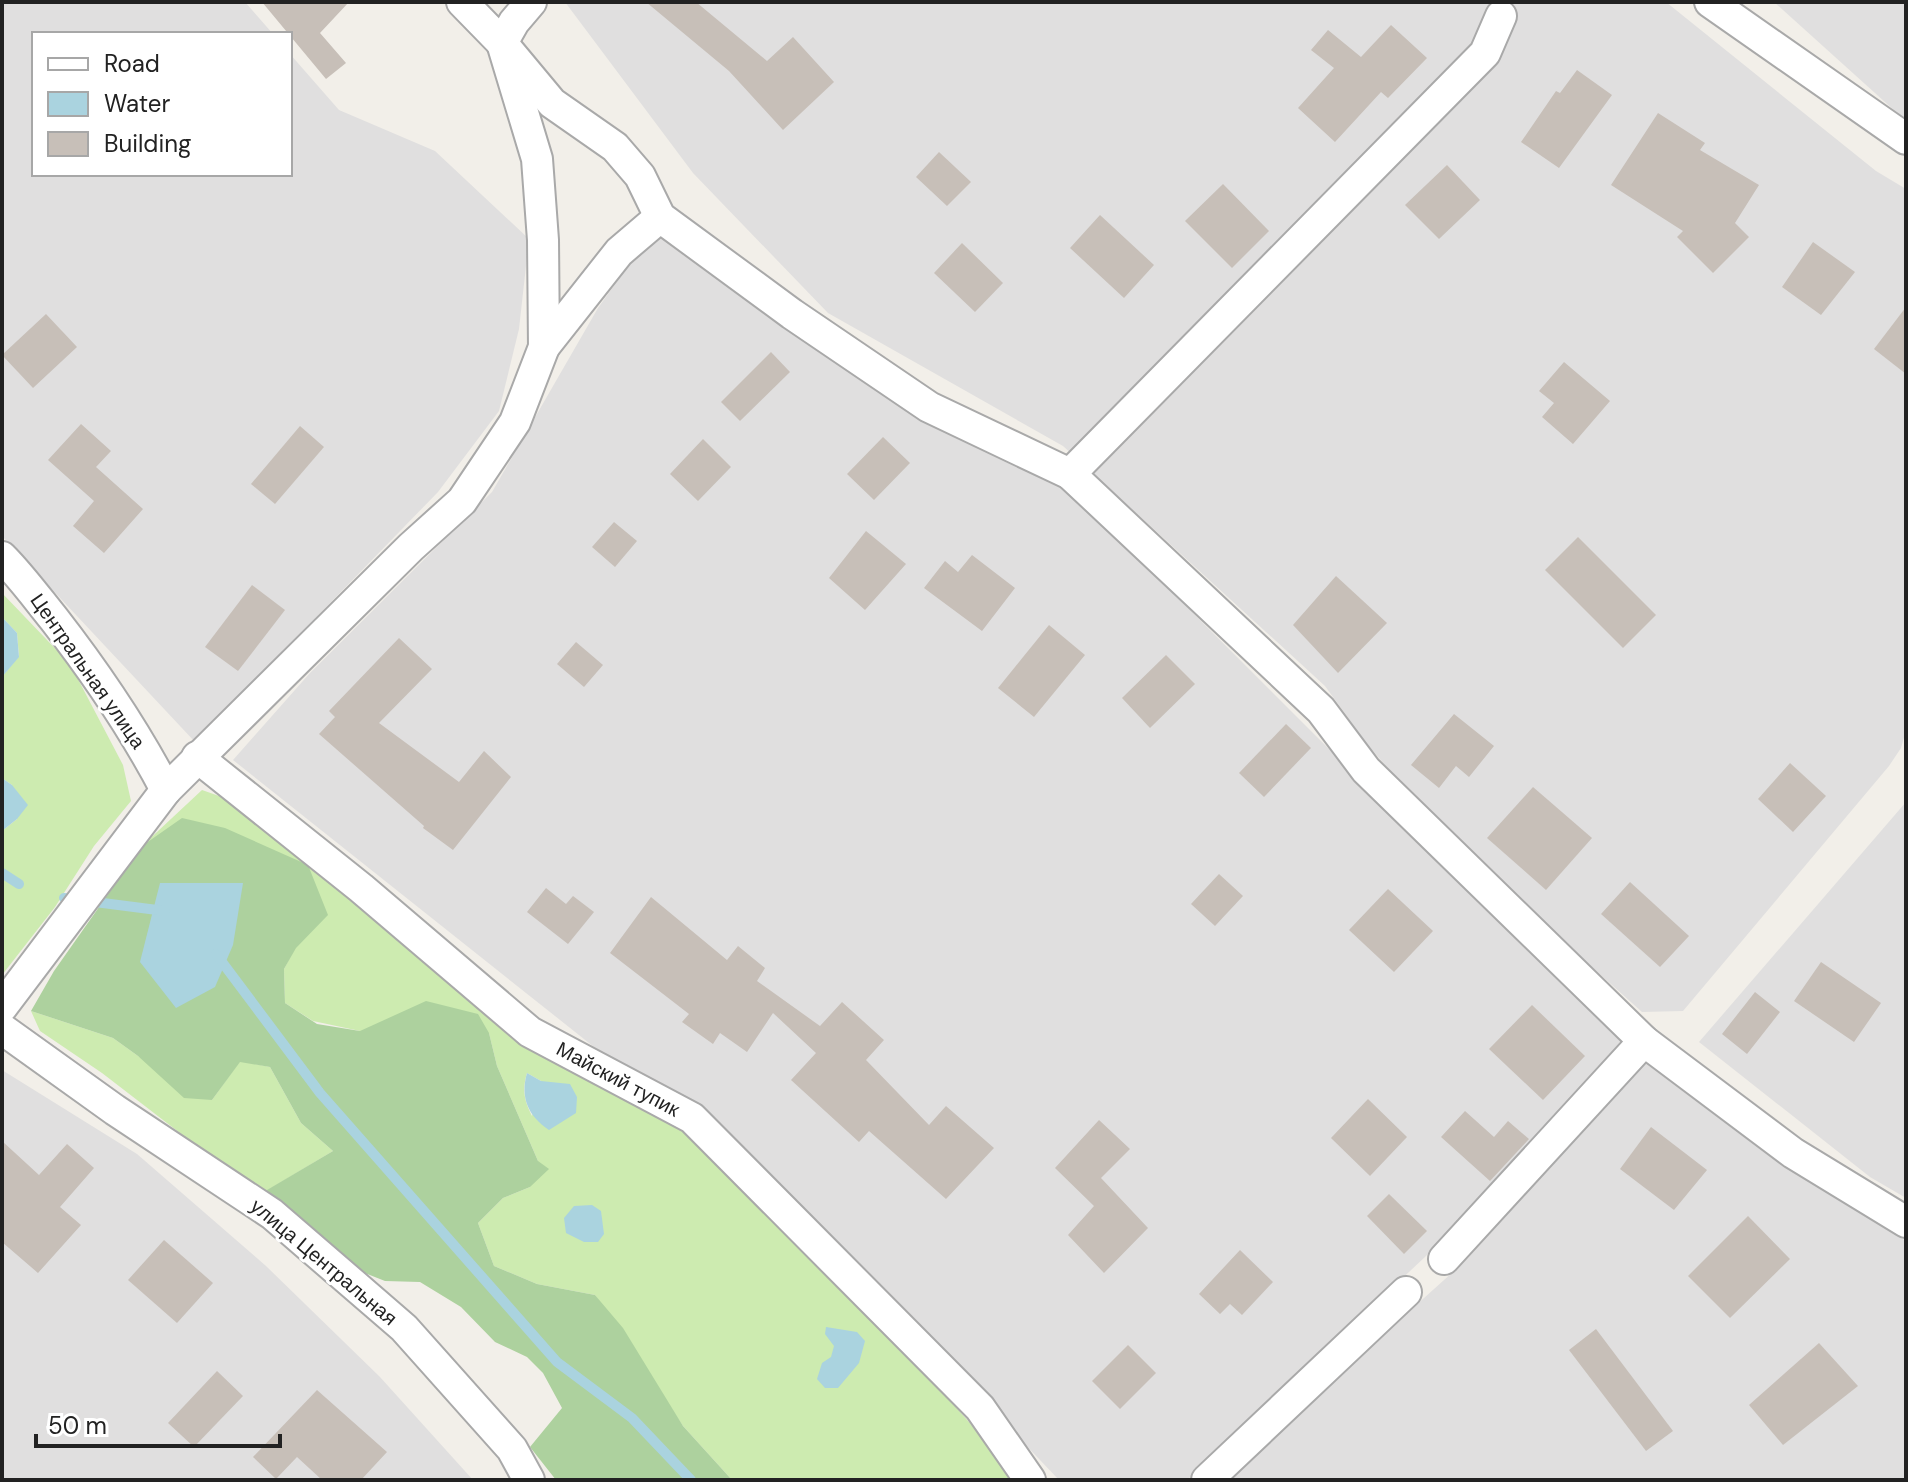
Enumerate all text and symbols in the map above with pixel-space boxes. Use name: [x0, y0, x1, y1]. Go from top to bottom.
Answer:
legend: [32, 32, 292, 176]
text: Road: [104, 48, 160, 79]
text: Water: [104, 88, 170, 119]
text: Building: [104, 128, 191, 159]
street label: Центральная улица: [25, 588, 152, 754]
street label: Майский тупик: [552, 1036, 684, 1122]
street label: улица Центральная: [245, 1193, 403, 1331]
scale bar: [36, 1398, 280, 1448]
text: 50 m: [48, 1410, 107, 1441]

